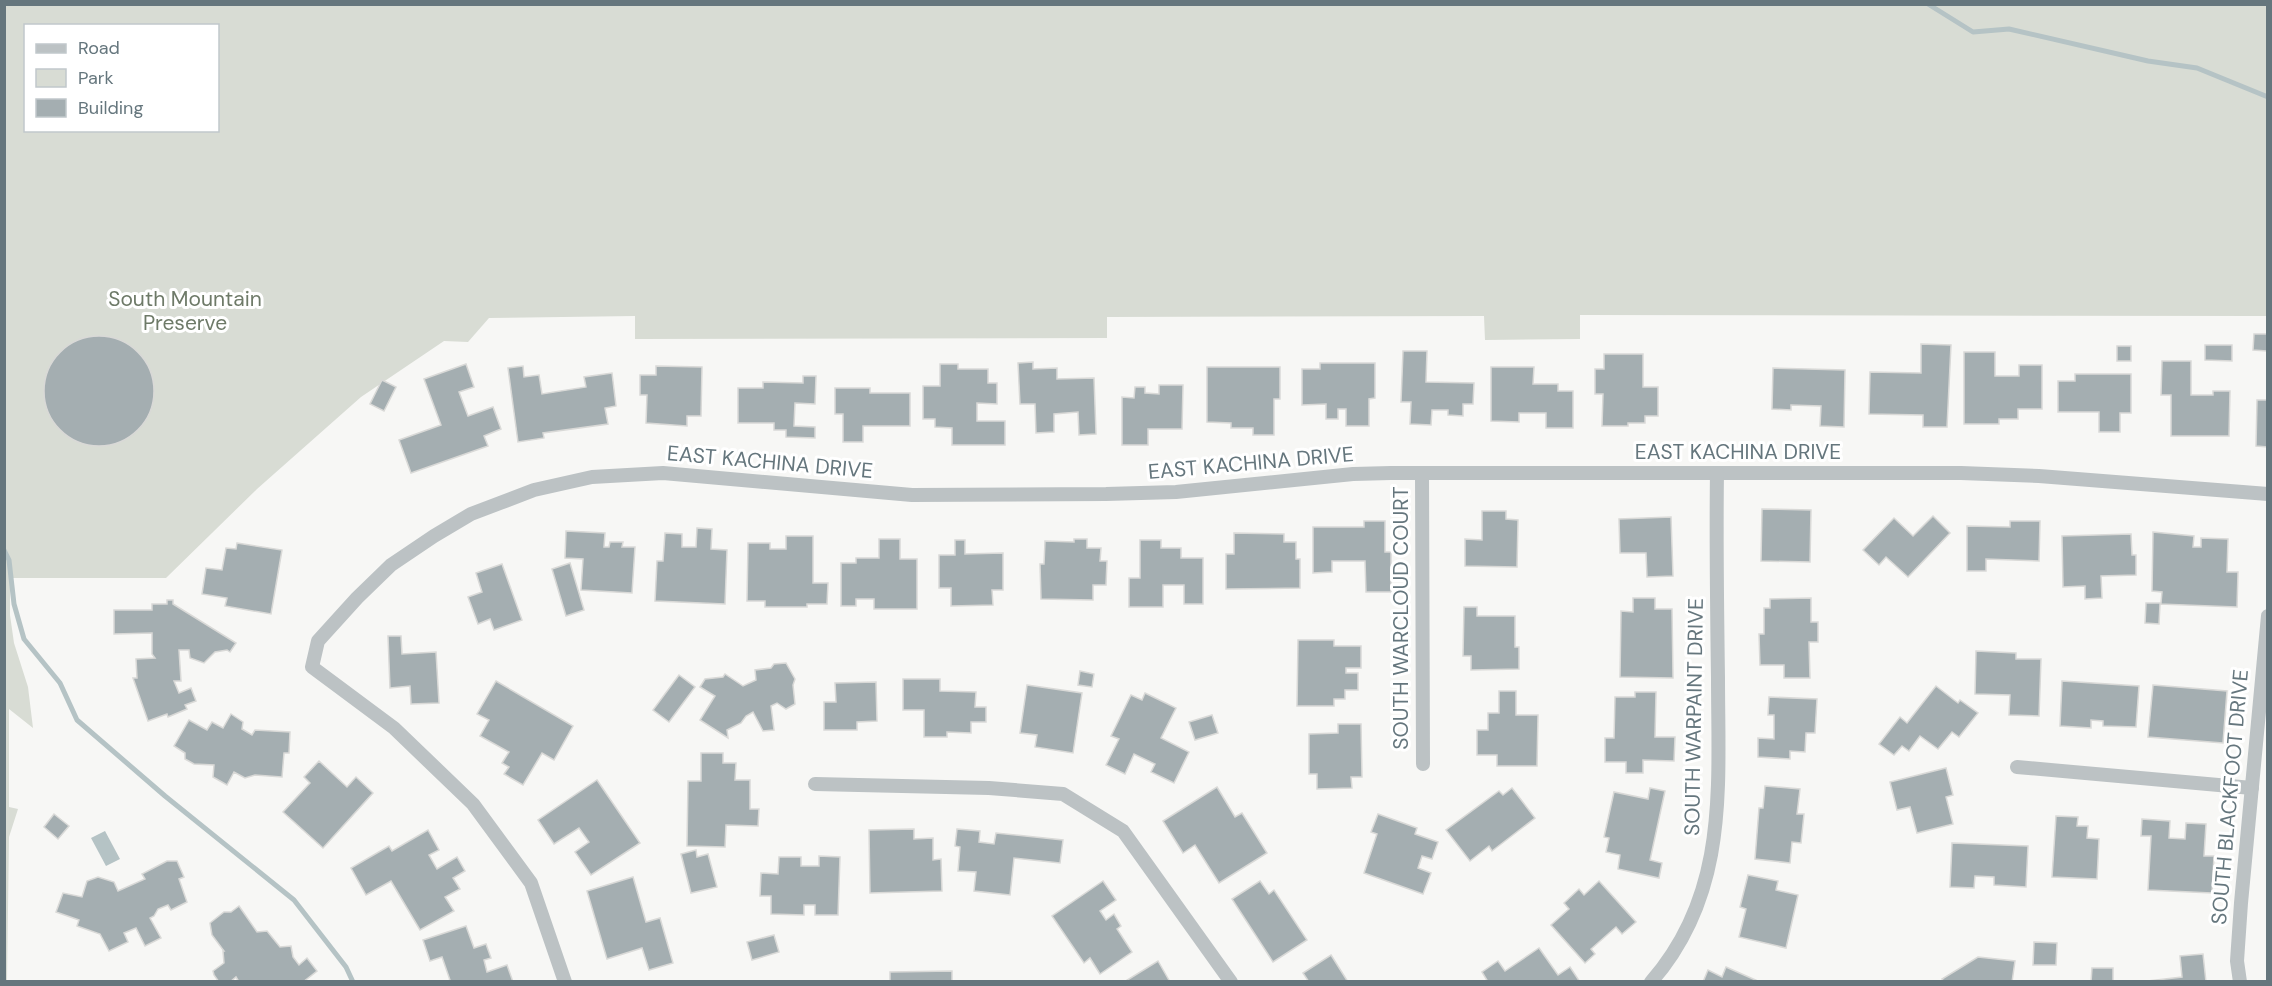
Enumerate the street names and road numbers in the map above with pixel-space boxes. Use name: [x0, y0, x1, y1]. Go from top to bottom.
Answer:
street label: EAST KACHINA DRIVE: [1635, 438, 1841, 466]
street label: EAST KACHINA DRIVE: [666, 439, 874, 485]
street label: EAST KACHINA DRIVE: [1147, 440, 1355, 486]
street label: SOUTH WARCLOUD COURT: [1387, 486, 1415, 750]
street label: SOUTH WARPAINT DRIVE: [1678, 598, 1710, 836]
street label: SOUTH BLACKFOOT DRIVE: [2205, 668, 2255, 926]

